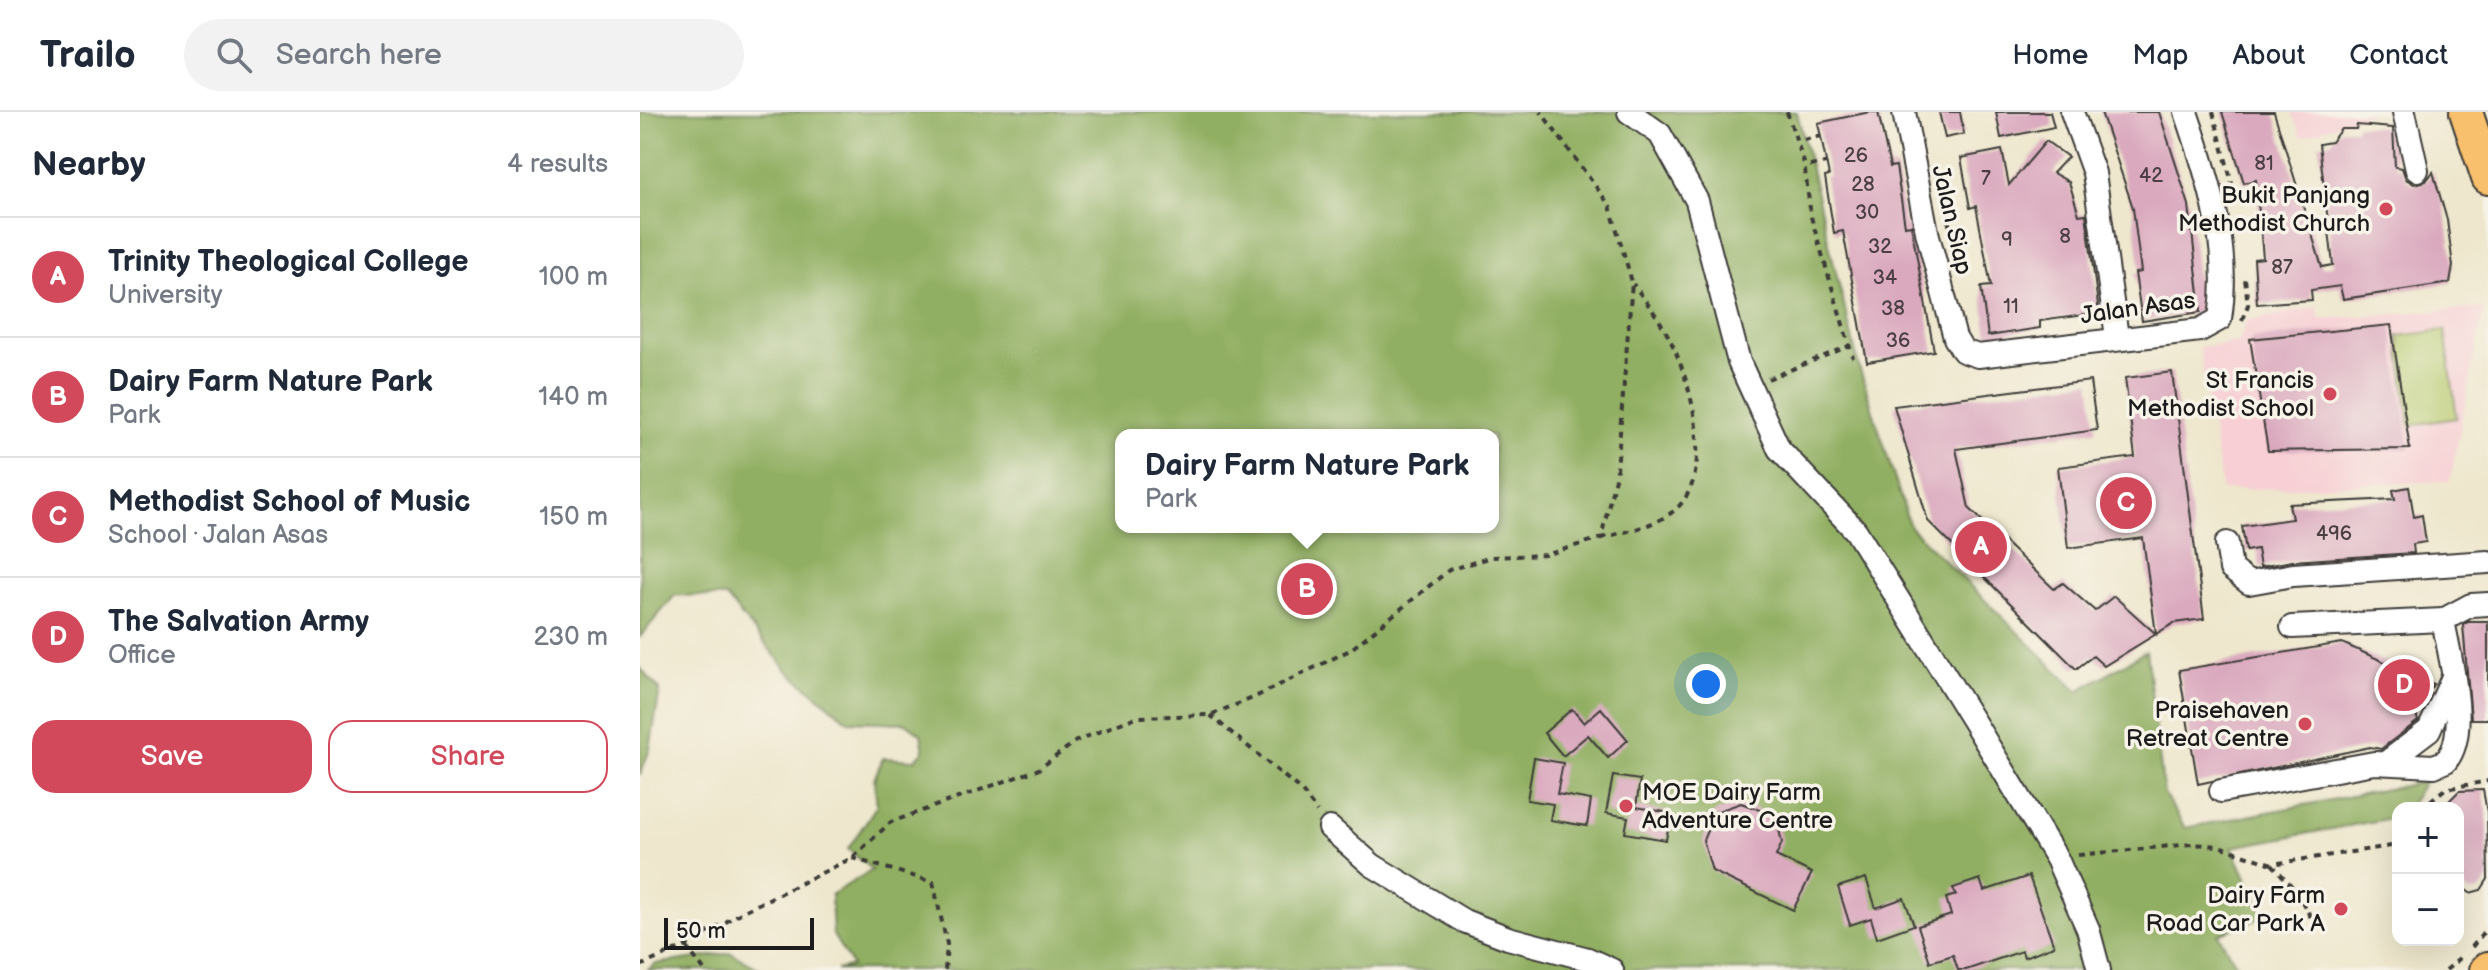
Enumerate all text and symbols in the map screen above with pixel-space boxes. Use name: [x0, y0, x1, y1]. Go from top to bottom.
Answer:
search box: [184, 19, 744, 91]
text: Trailo: [40, 33, 136, 78]
icon: search: [212, 33, 256, 77]
text: Search here: [276, 37, 442, 73]
text: Home: [2012, 39, 2088, 72]
text: Map: [2132, 39, 2189, 72]
text: About: [2233, 39, 2305, 72]
text: Contact: [2349, 39, 2448, 72]
text: Nearby: [32, 144, 146, 185]
house number: 26: [1844, 144, 1868, 168]
text: 4 results: [507, 149, 608, 180]
house number: 81: [2254, 152, 2274, 176]
street label: Jalan Siap: [1925, 162, 1979, 278]
house number: 42: [2139, 164, 2163, 188]
house number: 7: [1981, 167, 1991, 191]
house number: 28: [1851, 173, 1875, 197]
place label: Bukit Panjang Methodist Church: [2178, 181, 2370, 238]
marker: Bukit Panjang Methodist Church: [2377, 200, 2395, 218]
house number: 30: [1855, 201, 1879, 225]
house number: 8: [2059, 225, 2071, 249]
house number: 9: [2001, 228, 2013, 252]
house number: 32: [1868, 235, 1892, 259]
text: Trinity Theological College: [108, 244, 468, 280]
house number: 87: [2271, 256, 2293, 280]
text: A: [50, 262, 66, 293]
text: 100 m: [539, 262, 608, 293]
house number: 34: [1873, 266, 1897, 290]
text: University: [108, 280, 223, 311]
street label: Jalan Asas: [2079, 286, 2197, 330]
house number: 11: [2003, 295, 2019, 319]
house number: 38: [1881, 297, 1905, 321]
house number: 36: [1886, 329, 1910, 353]
text: Dairy Farm Nature Park: [108, 364, 433, 400]
place label: St Francis Methodist School: [2127, 366, 2314, 423]
text: B: [49, 382, 67, 413]
text: 140 m: [538, 382, 608, 413]
marker: St Francis Methodist School: [2321, 385, 2339, 403]
text: Park: [108, 400, 160, 431]
popup: [1115, 429, 1499, 533]
text: Dairy Farm Nature Park: [1145, 448, 1469, 484]
pin: C: [2100, 473, 2152, 533]
text: Methodist School of Music: [108, 484, 470, 520]
text: Park: [1145, 484, 1197, 515]
text: C: [49, 502, 67, 533]
text: 150 m: [539, 502, 608, 533]
pin: A: [1955, 517, 2007, 577]
text: School · Jalan Asas: [108, 520, 328, 551]
house number: 496: [2316, 522, 2352, 546]
pin: B: [1281, 559, 1333, 619]
text: The Salvation Army: [108, 604, 369, 640]
text: D: [49, 622, 67, 653]
text: 230 m: [533, 622, 608, 653]
text: Office: [108, 640, 176, 671]
pin: D: [2378, 655, 2430, 715]
your location: [1686, 664, 1726, 704]
place label: Praisehaven Retreat Centre: [2126, 696, 2289, 753]
marker: Praisehaven Retreat Centre: [2296, 715, 2314, 733]
button: Save: [32, 720, 312, 793]
button: Share: [328, 720, 608, 793]
place label: MOE Dairy Farm Adventure Centre: [1642, 778, 1833, 835]
marker: MOE Dairy Farm Adventure Centre: [1617, 797, 1635, 815]
map controls: [2392, 802, 2464, 946]
button: +: [2392, 802, 2464, 874]
button: −: [2392, 874, 2464, 946]
place label: Dairy Farm Road Car Park A: [2145, 881, 2325, 938]
marker: Dairy Farm Road Car Park A: [2332, 900, 2350, 918]
scale bar: [664, 914, 814, 950]
text: 50 m: [676, 918, 726, 945]

